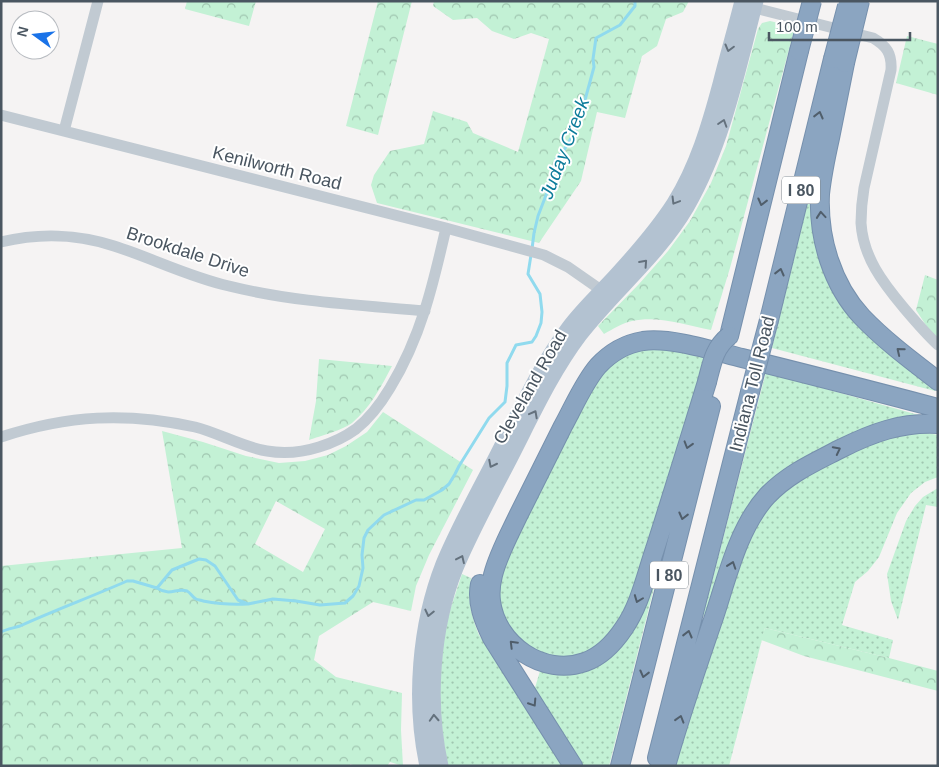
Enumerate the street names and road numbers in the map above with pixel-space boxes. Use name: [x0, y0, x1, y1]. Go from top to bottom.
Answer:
street label: Kenilworth Road: [211, 142, 343, 194]
road number: I 80: [782, 176, 820, 204]
street label: Brookdale Drive: [124, 223, 252, 281]
street label: Indiana Toll Road: [726, 314, 778, 454]
street label: Cleveland Road: [489, 327, 571, 447]
road number: I 80: [650, 562, 688, 588]

